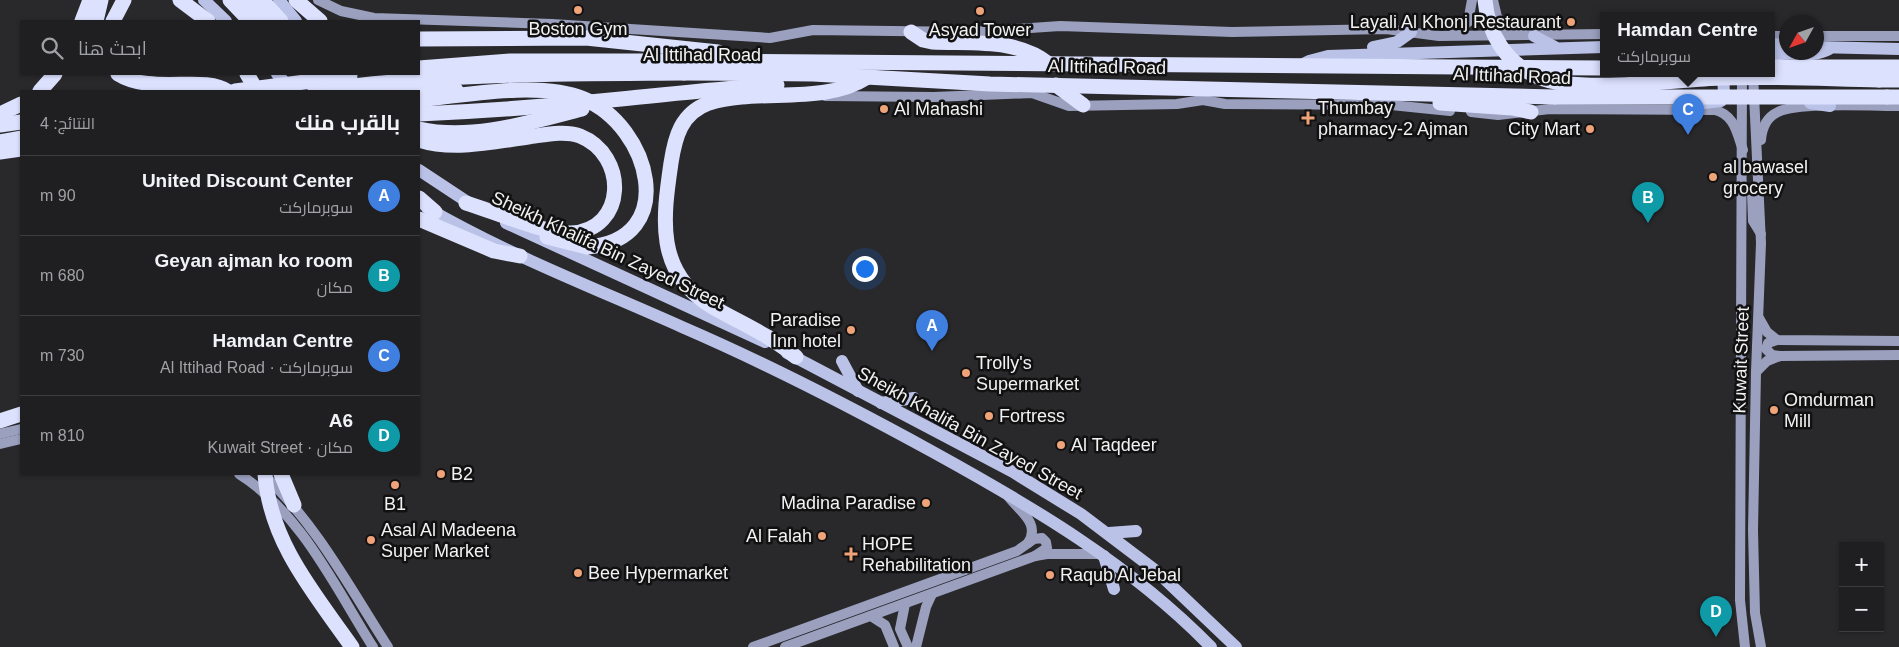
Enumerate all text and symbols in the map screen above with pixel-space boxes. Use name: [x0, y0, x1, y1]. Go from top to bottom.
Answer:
marker: Boston Gym: [572, 4, 584, 16]
marker: Asyad Tower: [974, 5, 986, 17]
place label: Layali Al Khonj Restaurant: [1350, 12, 1561, 32]
popup: [1600, 12, 1775, 77]
north arrow: [1779, 15, 1824, 60]
marker: Layali Al Khonj Restaurant: [1565, 16, 1577, 28]
place label: Boston Gym: [528, 19, 628, 39]
text: Hamdan Centre: [1617, 19, 1758, 40]
search box: [20, 20, 420, 75]
place label: Asyad Tower: [929, 20, 1031, 40]
icon: search: [38, 34, 66, 62]
text: ابحث هنا: [78, 38, 147, 59]
street label: Al Ittihad Road: [643, 45, 761, 65]
text: سوبرماركت: [1617, 48, 1691, 65]
street label: Al Ittihad Road: [1048, 56, 1166, 78]
street label: Al Ittihad Road: [1453, 64, 1571, 88]
pin: C: [1672, 94, 1704, 135]
place label: Thumbay pharmacy-2 Ajman: [1318, 98, 1468, 139]
place label: Al Mahashi: [894, 99, 983, 119]
marker: Al Mahashi: [878, 103, 890, 115]
text: بالقرب منك: [295, 111, 400, 134]
marker: Thumbay pharmacy-2 Ajman: [1302, 112, 1314, 124]
text: النتائج: 4: [40, 115, 95, 132]
place label: City Mart: [1508, 119, 1580, 139]
marker: City Mart: [1584, 123, 1596, 135]
place label: al bawasel grocery: [1723, 157, 1808, 198]
text: United Discount Center: [142, 170, 353, 191]
marker: al bawasel grocery: [1707, 171, 1719, 183]
pin: B: [1632, 182, 1664, 223]
text: 90 m: [40, 187, 76, 204]
text: A: [378, 187, 390, 204]
street label: Sheikh Khalifa Bin Zayed Street: [489, 187, 727, 313]
text: سوبرماركت: [279, 199, 353, 216]
text: Geyan ajman ko room: [154, 250, 353, 271]
your location: [852, 256, 878, 282]
text: 680 m: [40, 267, 84, 284]
text: B: [378, 267, 390, 284]
text: مكان: [317, 279, 353, 296]
street label: Kuwait Street: [1729, 306, 1753, 414]
place label: Paradise Inn hotel: [770, 310, 841, 351]
pin: A: [916, 310, 948, 351]
marker: Paradise Inn hotel: [845, 324, 857, 336]
text: Hamdan Centre: [213, 330, 353, 351]
text: 730 m: [40, 347, 84, 364]
text: C: [378, 347, 390, 364]
place label: Trolly's Supermarket: [976, 353, 1079, 394]
text: سوبرماركت · Al Ittihad Road: [160, 359, 353, 376]
street label: Sheikh Khalifa Bin Zayed Street: [854, 363, 1086, 503]
marker: Trolly's Supermarket: [960, 367, 972, 379]
place label: Omdurman Mill: [1784, 390, 1874, 431]
marker: Omdurman Mill: [1768, 404, 1780, 416]
place label: Fortress: [999, 406, 1065, 426]
text: A6: [329, 410, 353, 431]
marker: Fortress: [983, 410, 995, 422]
text: 810 m: [40, 427, 84, 444]
text: D: [378, 427, 390, 444]
place label: Al Taqdeer: [1071, 435, 1157, 455]
text: مكان · Kuwait Street: [207, 439, 353, 456]
marker: Al Taqdeer: [1055, 439, 1067, 451]
place label: B2: [451, 464, 473, 484]
marker: B2: [435, 468, 447, 480]
marker: B1: [389, 479, 401, 491]
place label: Madina Paradise: [781, 493, 916, 513]
place label: B1: [384, 494, 406, 514]
marker: Madina Paradise: [920, 497, 932, 509]
place label: Asal Al Madeena Super Market: [381, 520, 517, 561]
place label: Al Falah: [746, 526, 812, 546]
marker: Al Falah: [816, 530, 828, 542]
marker: Asal Al Madeena Super Market: [365, 534, 377, 546]
place label: HOPE Rehabilitation: [862, 534, 971, 575]
map controls: [1839, 542, 1884, 632]
button: +: [1839, 542, 1884, 587]
marker: HOPE Rehabilitation: [844, 547, 858, 561]
place label: Bee Hypermarket: [588, 563, 728, 583]
place label: Raqub Al Jebal: [1060, 565, 1181, 585]
marker: Bee Hypermarket: [572, 567, 584, 579]
marker: Raqub Al Jebal: [1044, 569, 1056, 581]
button: −: [1839, 587, 1884, 632]
pin: D: [1700, 596, 1732, 637]

